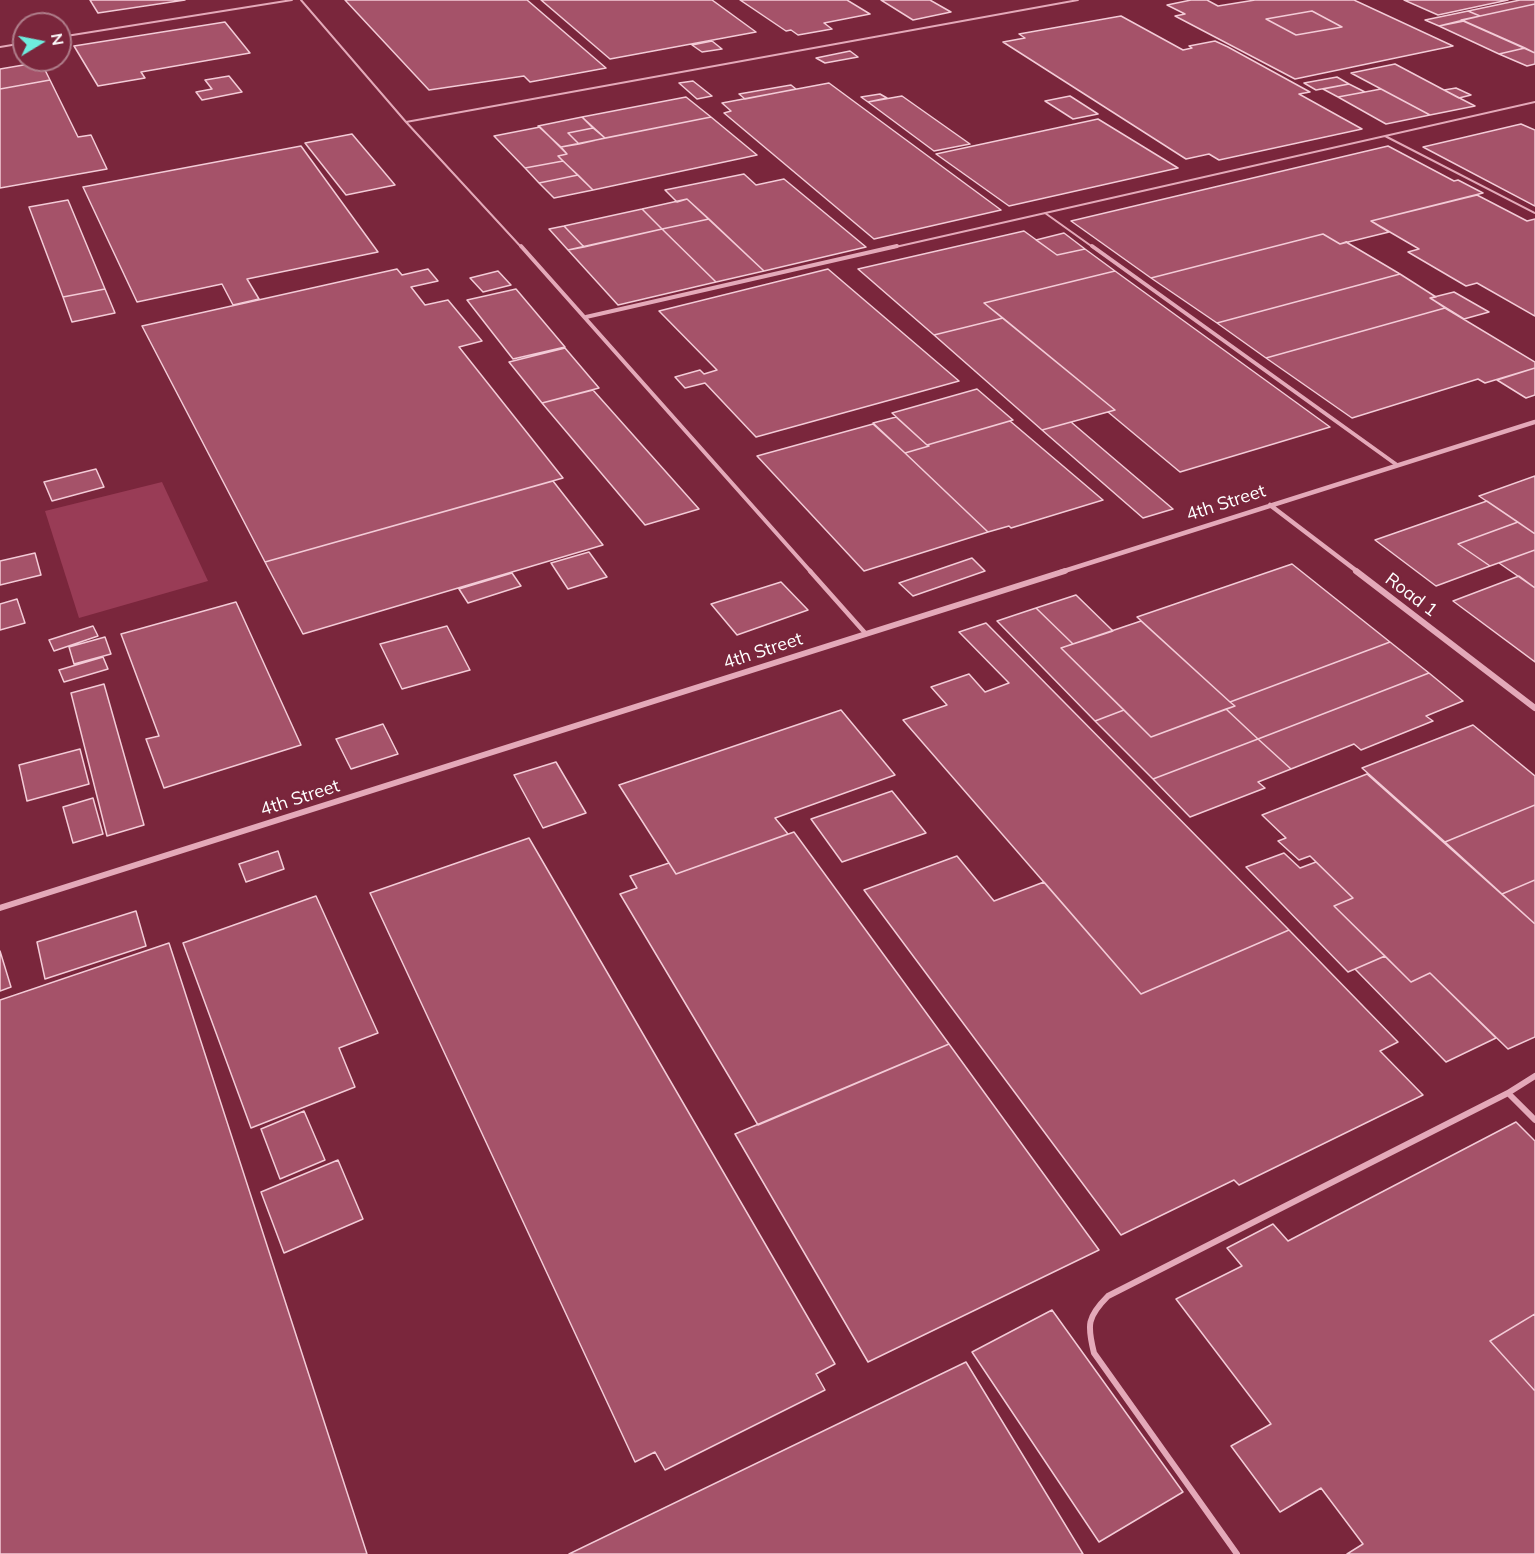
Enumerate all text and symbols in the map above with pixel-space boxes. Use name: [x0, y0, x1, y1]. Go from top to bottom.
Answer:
north arrow: [12, 12, 72, 72]
text: N: [47, 32, 69, 47]
street label: 4th Street: [1184, 480, 1268, 526]
street label: Road 1: [1381, 568, 1441, 622]
street label: 4th Street: [721, 628, 805, 674]
street label: 4th Street: [258, 775, 342, 821]

